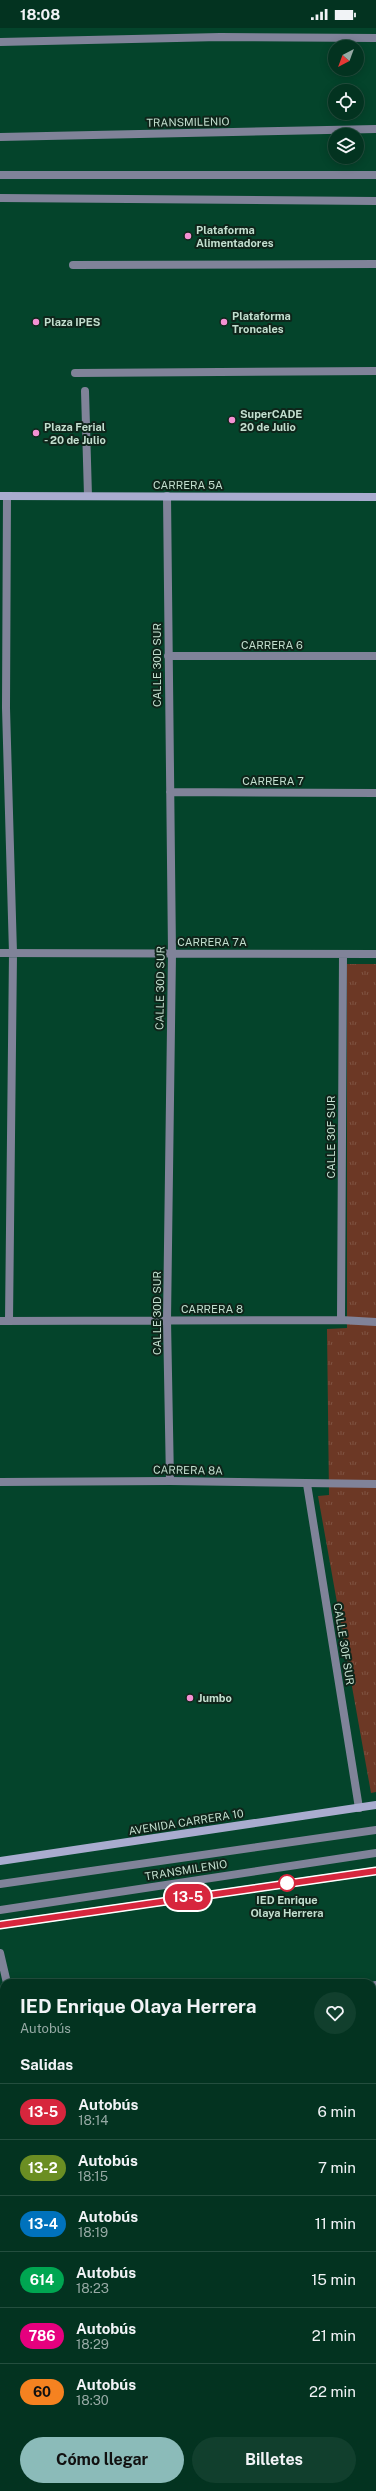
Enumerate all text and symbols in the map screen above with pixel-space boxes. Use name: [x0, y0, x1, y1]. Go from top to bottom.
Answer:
text: 18:08: [20, 6, 60, 23]
north arrow: [328, 40, 364, 76]
map controls: [328, 40, 364, 164]
button: locate: [328, 84, 364, 120]
street label: TRANSMILENIO: [146, 115, 230, 129]
button: layers: [328, 128, 364, 164]
place label: Plataforma Alimentadores: [196, 224, 274, 249]
marker: Plataforma Alimentadores: [183, 231, 193, 241]
place label: Plataforma Troncales: [232, 310, 291, 335]
place label: Plaza IPES: [44, 316, 101, 328]
marker: Plaza IPES: [31, 317, 41, 327]
marker: Plataforma Troncales: [219, 317, 229, 327]
place label: SuperCADE 20 de Julio: [240, 408, 302, 433]
marker: SuperCADE 20 de Julio: [227, 415, 237, 425]
place label: Plaza Ferial - 20 de Julio: [44, 421, 106, 446]
marker: Plaza Ferial - 20 de Julio: [31, 428, 41, 438]
street label: CARRERA 5A: [153, 479, 223, 491]
street label: CALLE 30D SUR: [151, 623, 163, 707]
street label: CARRERA 6: [241, 639, 303, 651]
street label: CARRERA 7: [242, 775, 304, 787]
street label: CARRERA 7A: [177, 936, 247, 948]
street label: CALLE 30D SUR: [153, 946, 167, 1030]
street label: CALLE 30F SUR: [325, 1096, 337, 1178]
street label: CALLE 30D SUR: [151, 1271, 163, 1355]
street label: CARRERA 8: [181, 1303, 243, 1315]
street label: CARRERA 8A: [153, 1463, 223, 1477]
street label: CALLE 30F SUR: [332, 1602, 356, 1686]
place label: Jumbo: [198, 1692, 232, 1704]
marker: Jumbo: [185, 1693, 195, 1703]
street label: AVENIDA CARRERA 10: [128, 1807, 245, 1837]
street label: TRANSMILENIO: [144, 1858, 228, 1882]
marker: IED Enrique Olaya Herrera: [278, 1874, 296, 1892]
line badge: 13-5: [160, 1884, 216, 1910]
text: 13-5: [173, 1889, 203, 1905]
place label: IED Enrique Olaya Herrera: [250, 1894, 324, 1919]
button: heart: [314, 1992, 356, 2034]
text: IED Enrique Olaya Herrera: [20, 1995, 256, 2017]
text: Autobús: [20, 2021, 71, 2036]
text: Salidas: [20, 2056, 73, 2073]
text: Autobús: [78, 2096, 138, 2113]
text: 6 min: [318, 2103, 356, 2120]
text: 13-5: [28, 2104, 58, 2120]
text: 18:14: [78, 2113, 108, 2128]
text: Autobús: [78, 2152, 138, 2169]
text: 7 min: [318, 2159, 356, 2176]
text: 13-2: [28, 2160, 58, 2176]
text: 18:15: [78, 2169, 108, 2184]
text: Autobús: [78, 2208, 138, 2225]
text: 11 min: [315, 2215, 356, 2232]
text: 13-4: [28, 2216, 58, 2232]
text: 18:19: [78, 2225, 108, 2240]
text: Autobús: [76, 2264, 136, 2281]
text: 15 min: [311, 2271, 356, 2288]
text: 614: [30, 2272, 54, 2288]
text: 18:23: [76, 2281, 109, 2296]
text: Autobús: [76, 2320, 136, 2337]
text: 21 min: [312, 2327, 356, 2344]
text: 786: [28, 2328, 56, 2344]
text: 18:29: [76, 2337, 109, 2352]
text: Autobús: [76, 2376, 136, 2393]
text: 22 min: [309, 2383, 356, 2400]
text: 60: [33, 2384, 51, 2400]
text: 18:30: [76, 2393, 109, 2408]
button: Cómo llegar: [20, 2437, 184, 2483]
button: Billetes: [192, 2437, 356, 2483]

